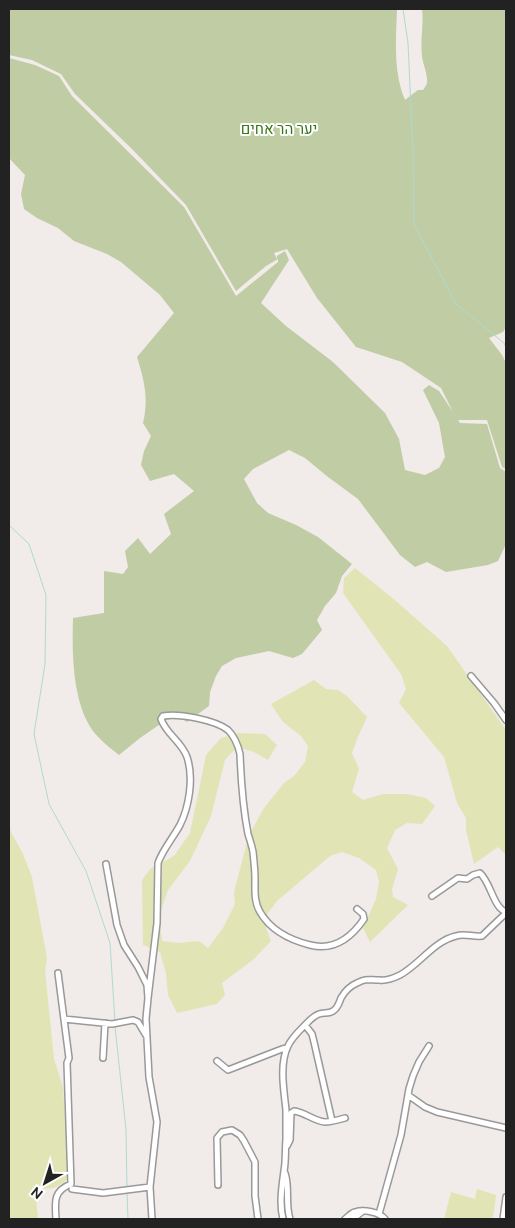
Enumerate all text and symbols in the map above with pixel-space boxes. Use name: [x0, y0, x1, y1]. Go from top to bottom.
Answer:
park label: יער הר אחים: [241, 120, 317, 137]
north arrow: [20, 1158, 70, 1208]
text: N: [28, 1184, 46, 1203]

